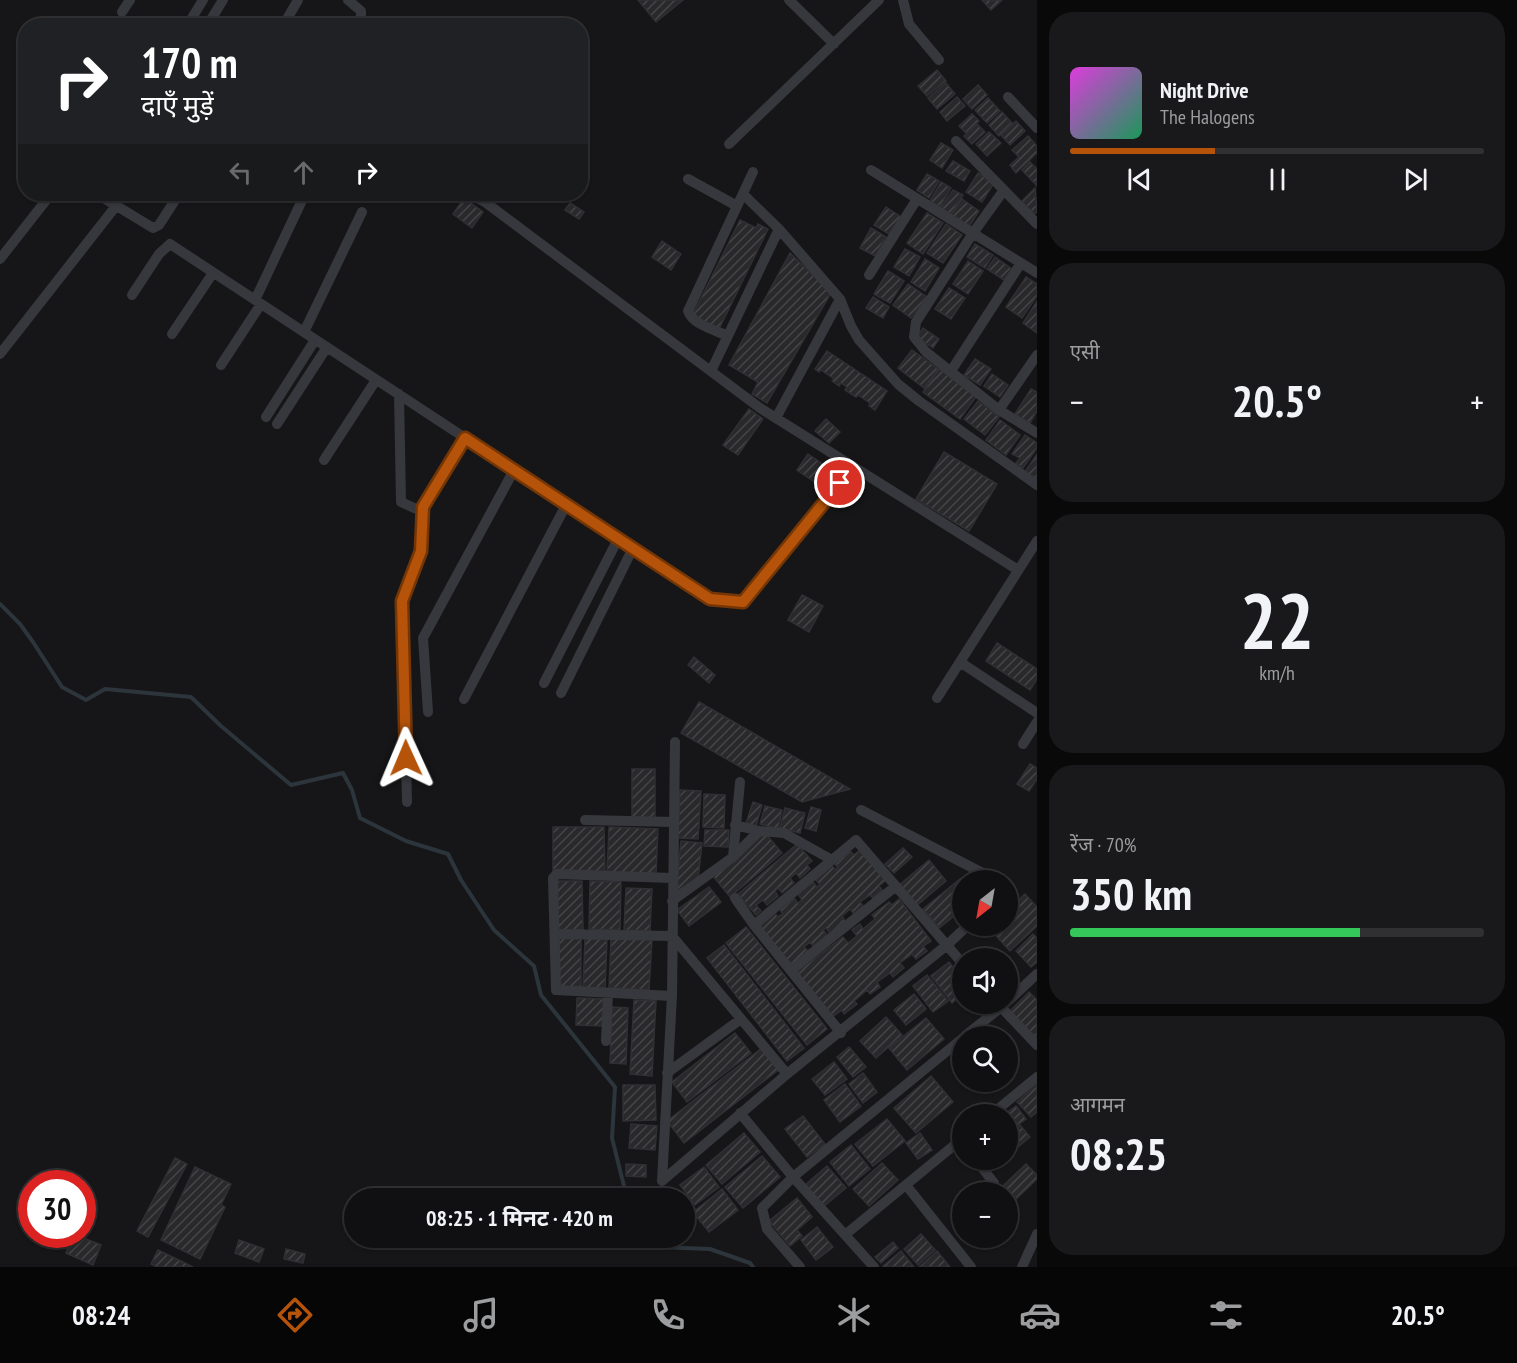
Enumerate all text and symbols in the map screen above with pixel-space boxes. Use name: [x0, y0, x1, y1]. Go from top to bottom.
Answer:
text: 170 m: [141, 35, 238, 90]
icon: right: [42, 42, 120, 120]
text: Night Drive: [1160, 76, 1249, 104]
text: दाएँ मुड़ें: [141, 88, 214, 122]
text: The Halogens: [1160, 104, 1255, 130]
icon: left: [224, 156, 257, 189]
icon: ahead: [287, 156, 320, 189]
icon: right: [350, 156, 383, 189]
icon: previous: [1123, 163, 1156, 196]
icon: pause: [1261, 163, 1294, 196]
icon: next: [1399, 163, 1432, 196]
text: एसी: [1070, 339, 1100, 365]
text: 20.5°: [1232, 371, 1322, 429]
text: −: [1070, 380, 1084, 423]
text: +: [1470, 380, 1484, 423]
pin: [814, 457, 865, 508]
icon: arrive: [823, 466, 856, 499]
text: 22: [1240, 570, 1314, 671]
text: km/h: [1259, 660, 1295, 686]
position arrow: [374, 726, 438, 790]
text: रेंज · 70%: [1070, 832, 1137, 858]
text: 350 km: [1070, 864, 1192, 922]
north arrow: [952, 870, 1018, 936]
map controls: [952, 870, 1018, 1248]
button: sound: [952, 948, 1018, 1014]
button: search: [952, 1026, 1018, 1092]
text: आगमन: [1070, 1092, 1125, 1118]
button: +: [952, 1104, 1018, 1170]
text: 08:25: [1070, 1124, 1167, 1182]
speed limit sign: 30: [18, 1170, 96, 1248]
button: −: [952, 1182, 1018, 1248]
text: 08:25 · 1 मिनट · 420 m: [426, 1204, 613, 1232]
icon: directions: [274, 1294, 316, 1336]
icon: music: [460, 1294, 502, 1336]
icon: phone: [647, 1294, 689, 1336]
icon: climate: [833, 1294, 875, 1336]
icon: car: [1019, 1294, 1061, 1336]
icon: filters: [1205, 1294, 1247, 1336]
text: 08:24: [72, 1298, 130, 1332]
text: 20.5°: [1391, 1298, 1445, 1332]

